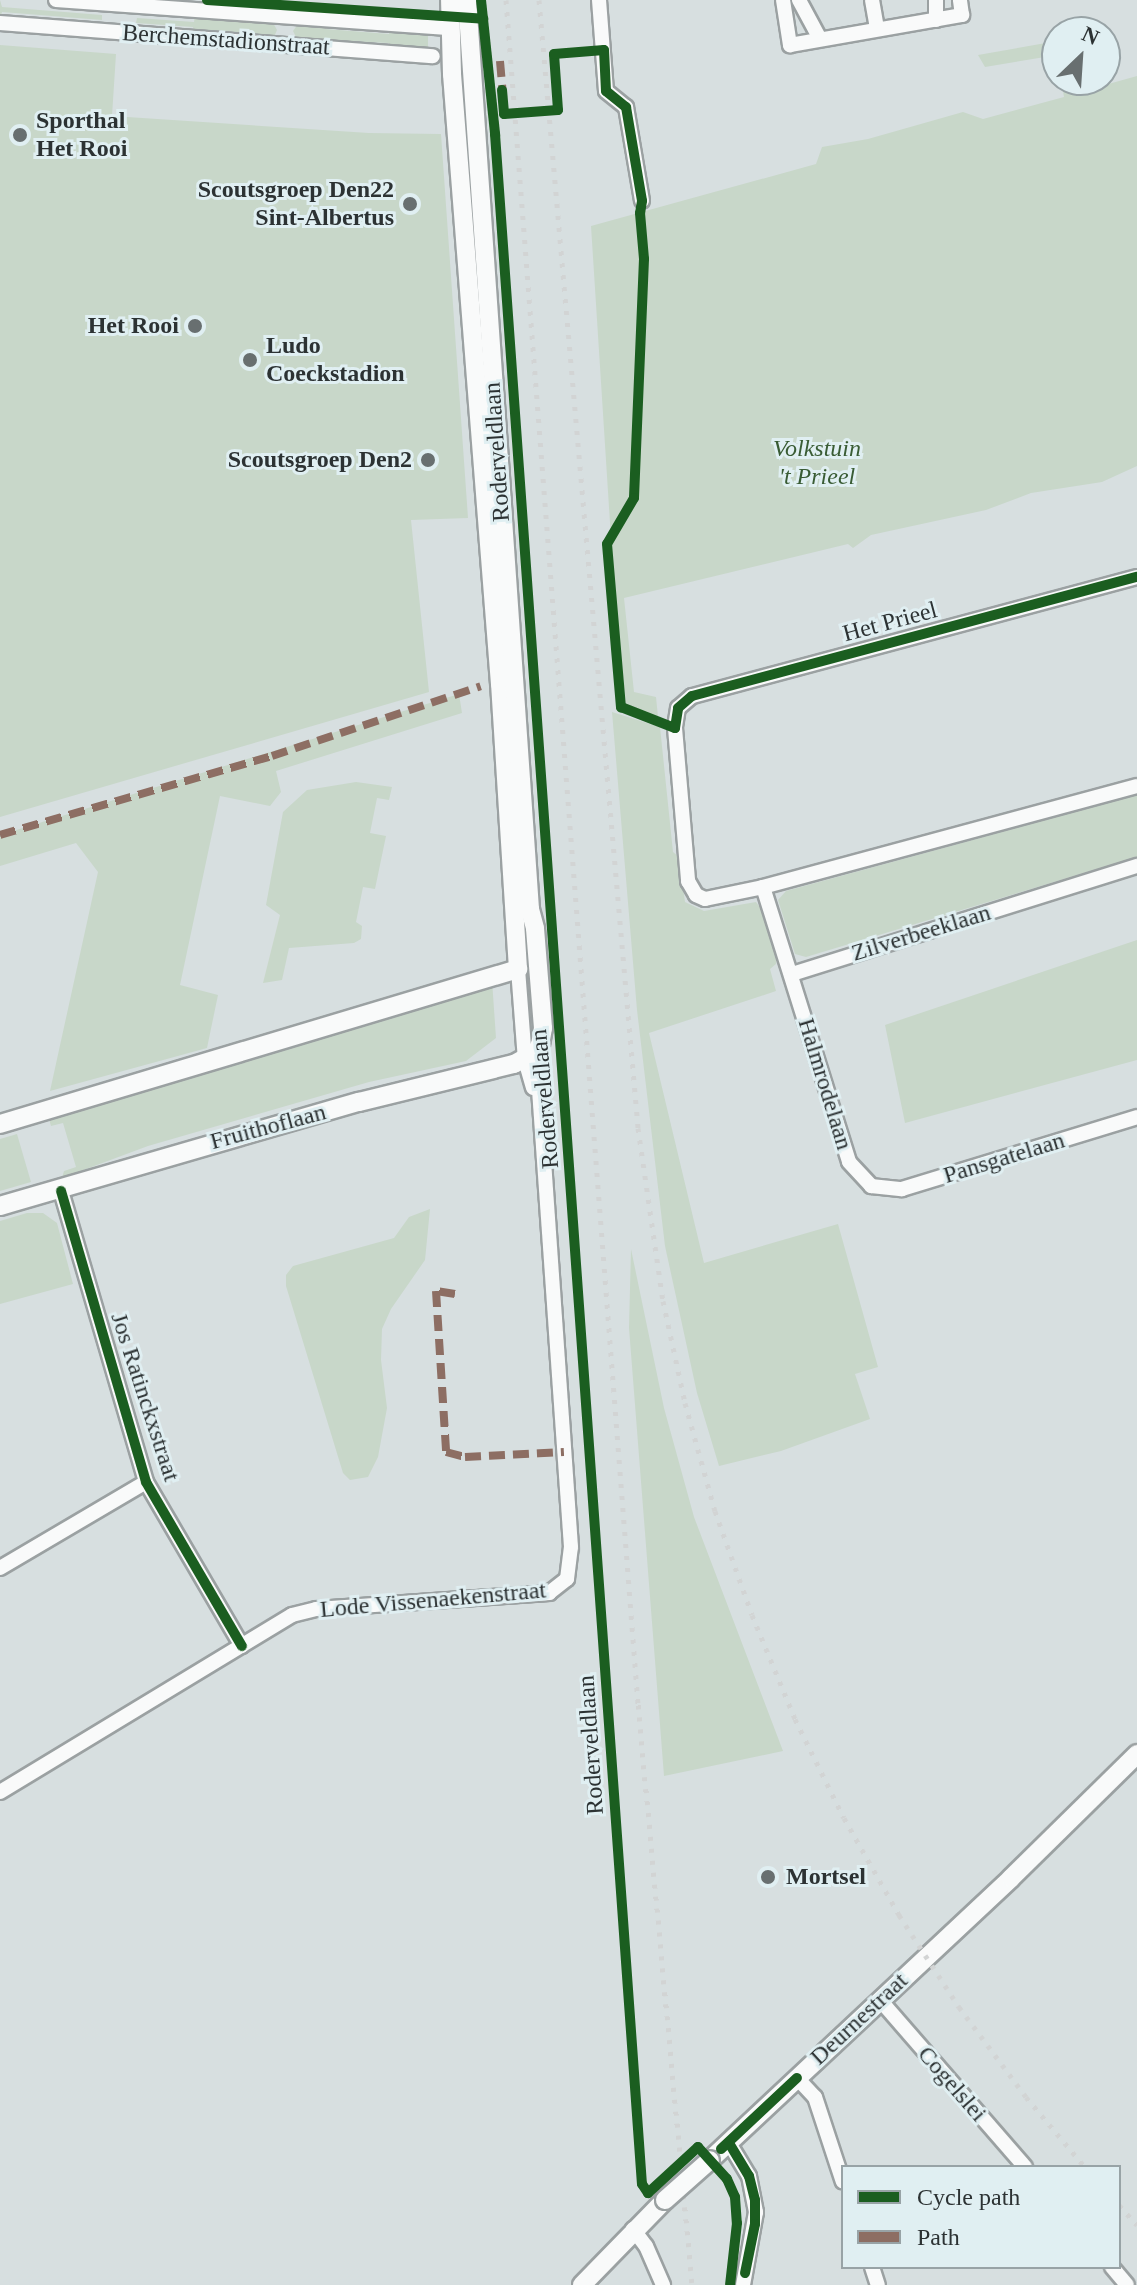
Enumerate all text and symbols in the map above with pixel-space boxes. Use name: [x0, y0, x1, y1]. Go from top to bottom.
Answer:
north arrow: [1041, 16, 1121, 96]
street label: Berchemstadionstraat: [121, 18, 331, 62]
text: N: [1078, 21, 1103, 50]
place label: Sporthal Het Rooi: [36, 107, 127, 163]
marker: Sporthal Het Rooi: [11, 126, 29, 144]
place label: Scoutsgroep Den22 Sint-Albertus: [198, 176, 394, 232]
marker: Scoutsgroep Den22 Sint-Albertus: [401, 195, 419, 213]
place label: Het Rooi: [88, 312, 179, 340]
marker: Het Rooi: [186, 317, 204, 335]
place label: Ludo Coeckstadion: [266, 332, 405, 388]
marker: Ludo Coeckstadion: [241, 351, 259, 369]
street label: Roderveldlaan: [478, 381, 516, 523]
park label: Volkstuin 't Prieel: [773, 435, 861, 491]
place label: Scoutsgroep Den2: [228, 446, 412, 474]
marker: Scoutsgroep Den2: [419, 451, 437, 469]
street label: Het Prieel: [840, 596, 940, 648]
street label: Zilverbeeklaan: [848, 898, 994, 968]
street label: Halmrodelaan: [791, 1015, 859, 1153]
street label: Roderveldlaan: [525, 1028, 565, 1170]
street label: Fruithoflaan: [207, 1098, 329, 1156]
street label: Pansgatelaan: [940, 1126, 1068, 1190]
street label: Jos Ratinckxstraat: [104, 1309, 186, 1485]
street label: Lode Vissenaekenstraat: [319, 1576, 547, 1624]
street label: Roderveldlaan: [572, 1674, 610, 1816]
place label: Mortsel: [786, 1863, 866, 1891]
marker: Mortsel: [757, 1866, 779, 1888]
street label: Deurnestraat: [804, 1967, 914, 2071]
street label: Cogelslei: [911, 2040, 993, 2128]
legend: [841, 2165, 1121, 2269]
text: Cycle path: [917, 2184, 1020, 2210]
text: Path: [917, 2224, 960, 2250]

